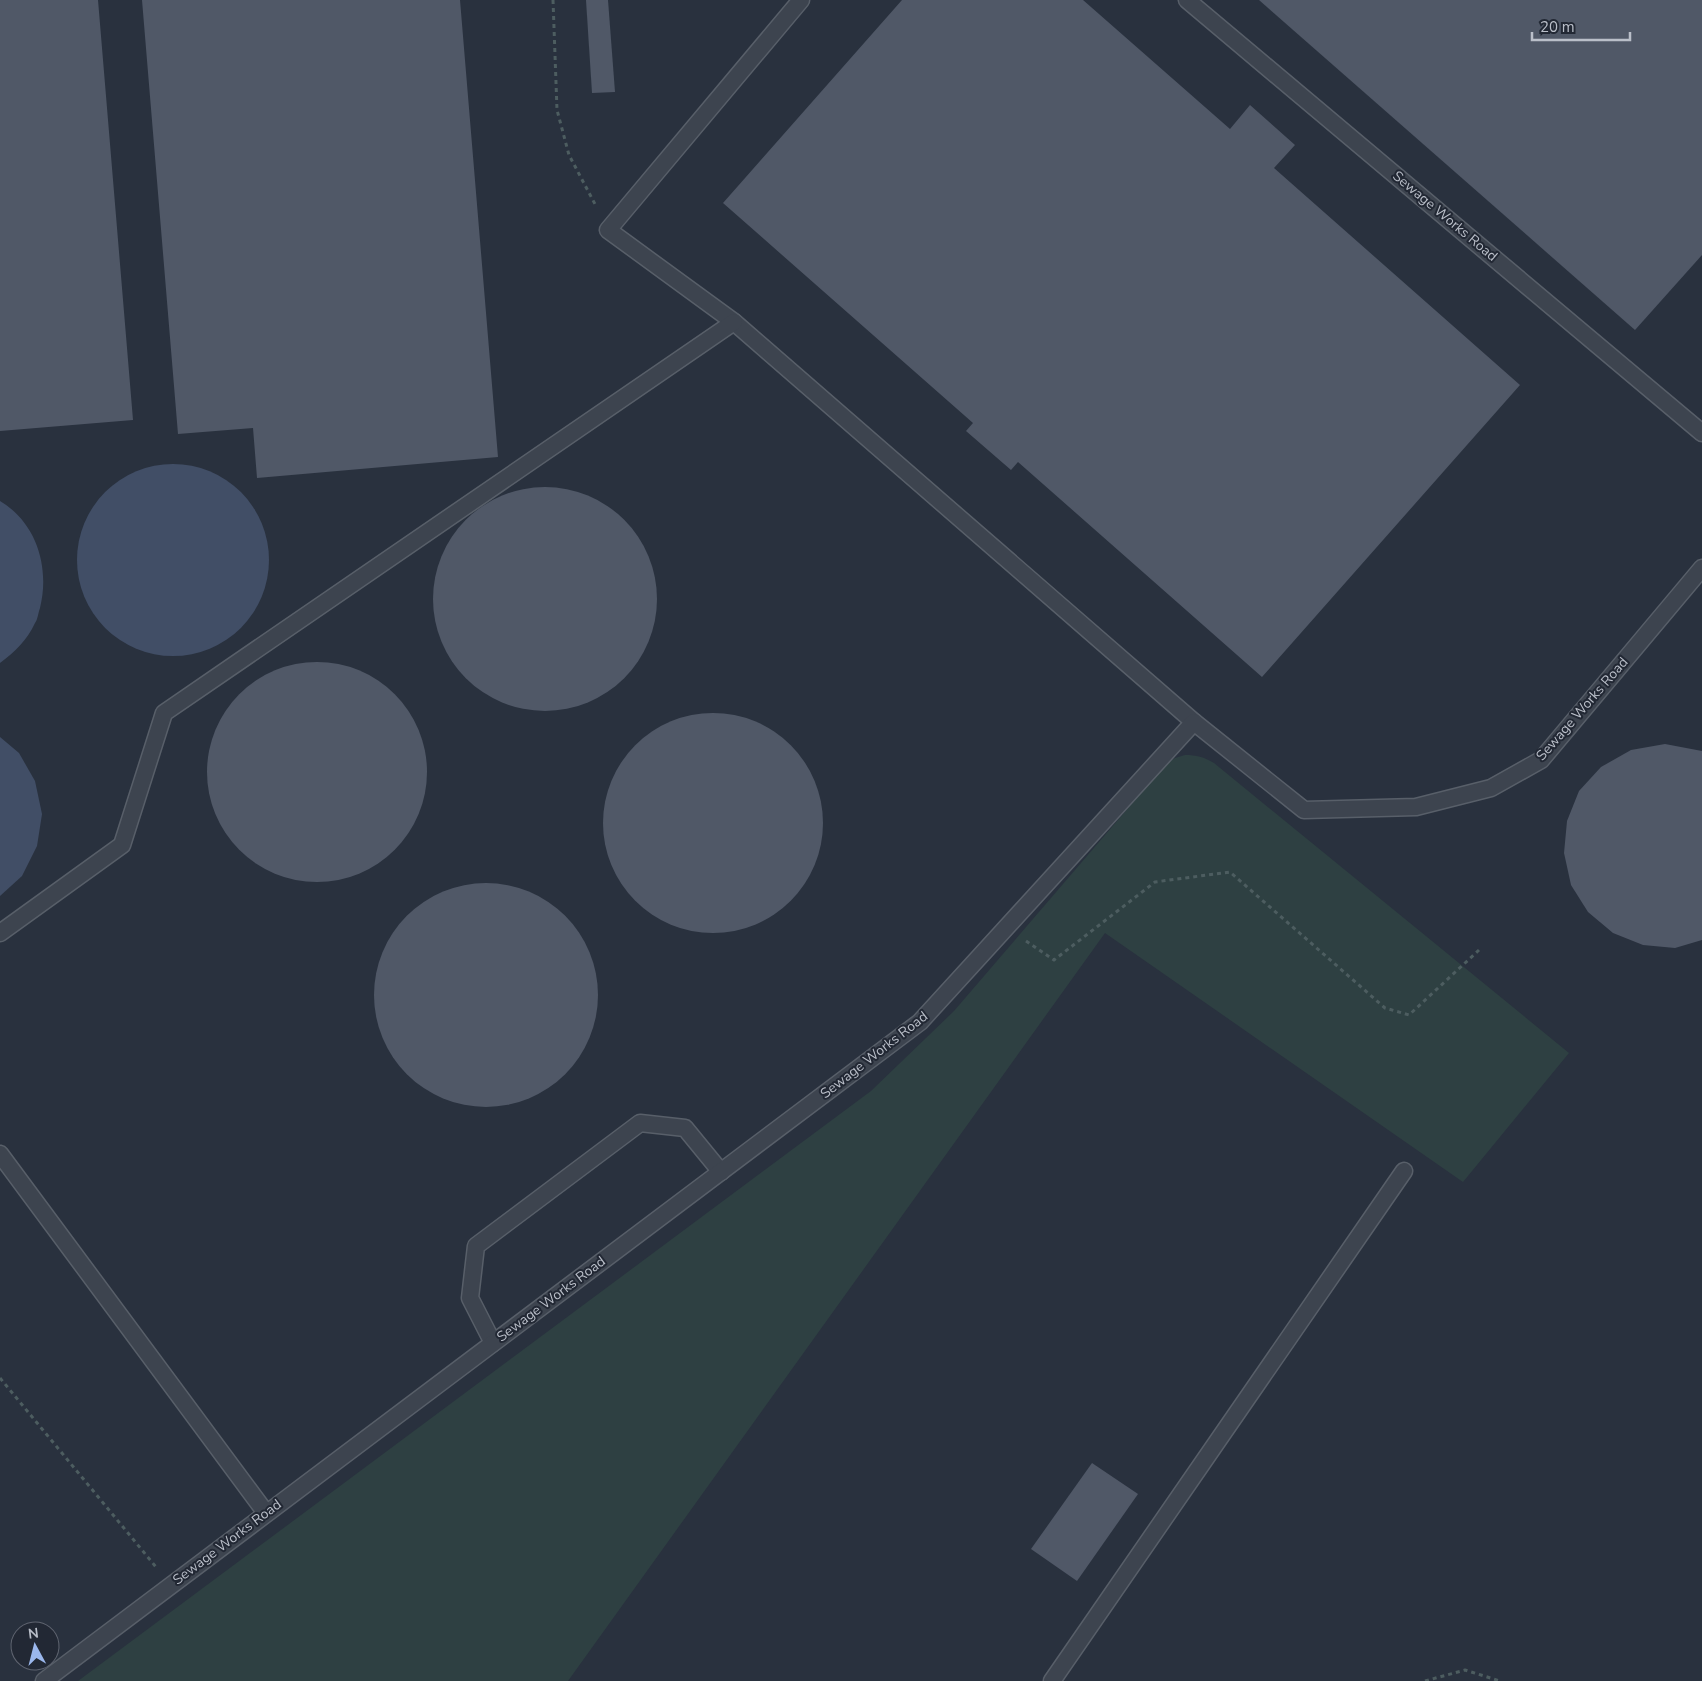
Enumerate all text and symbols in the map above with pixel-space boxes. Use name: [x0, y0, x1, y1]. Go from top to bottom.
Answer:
scale bar: [1532, 10, 1630, 42]
text: 20 m: [1540, 17, 1575, 37]
street label: Sewage Works Road: [1389, 166, 1501, 266]
street label: Sewage Works Road: [1532, 653, 1632, 765]
street label: Sewage Works Road: [816, 1007, 932, 1103]
street label: Sewage Works Road: [493, 1252, 609, 1346]
street label: Sewage Works Road: [169, 1495, 285, 1589]
north arrow: [10, 1621, 60, 1671]
text: N: [27, 1624, 40, 1644]

